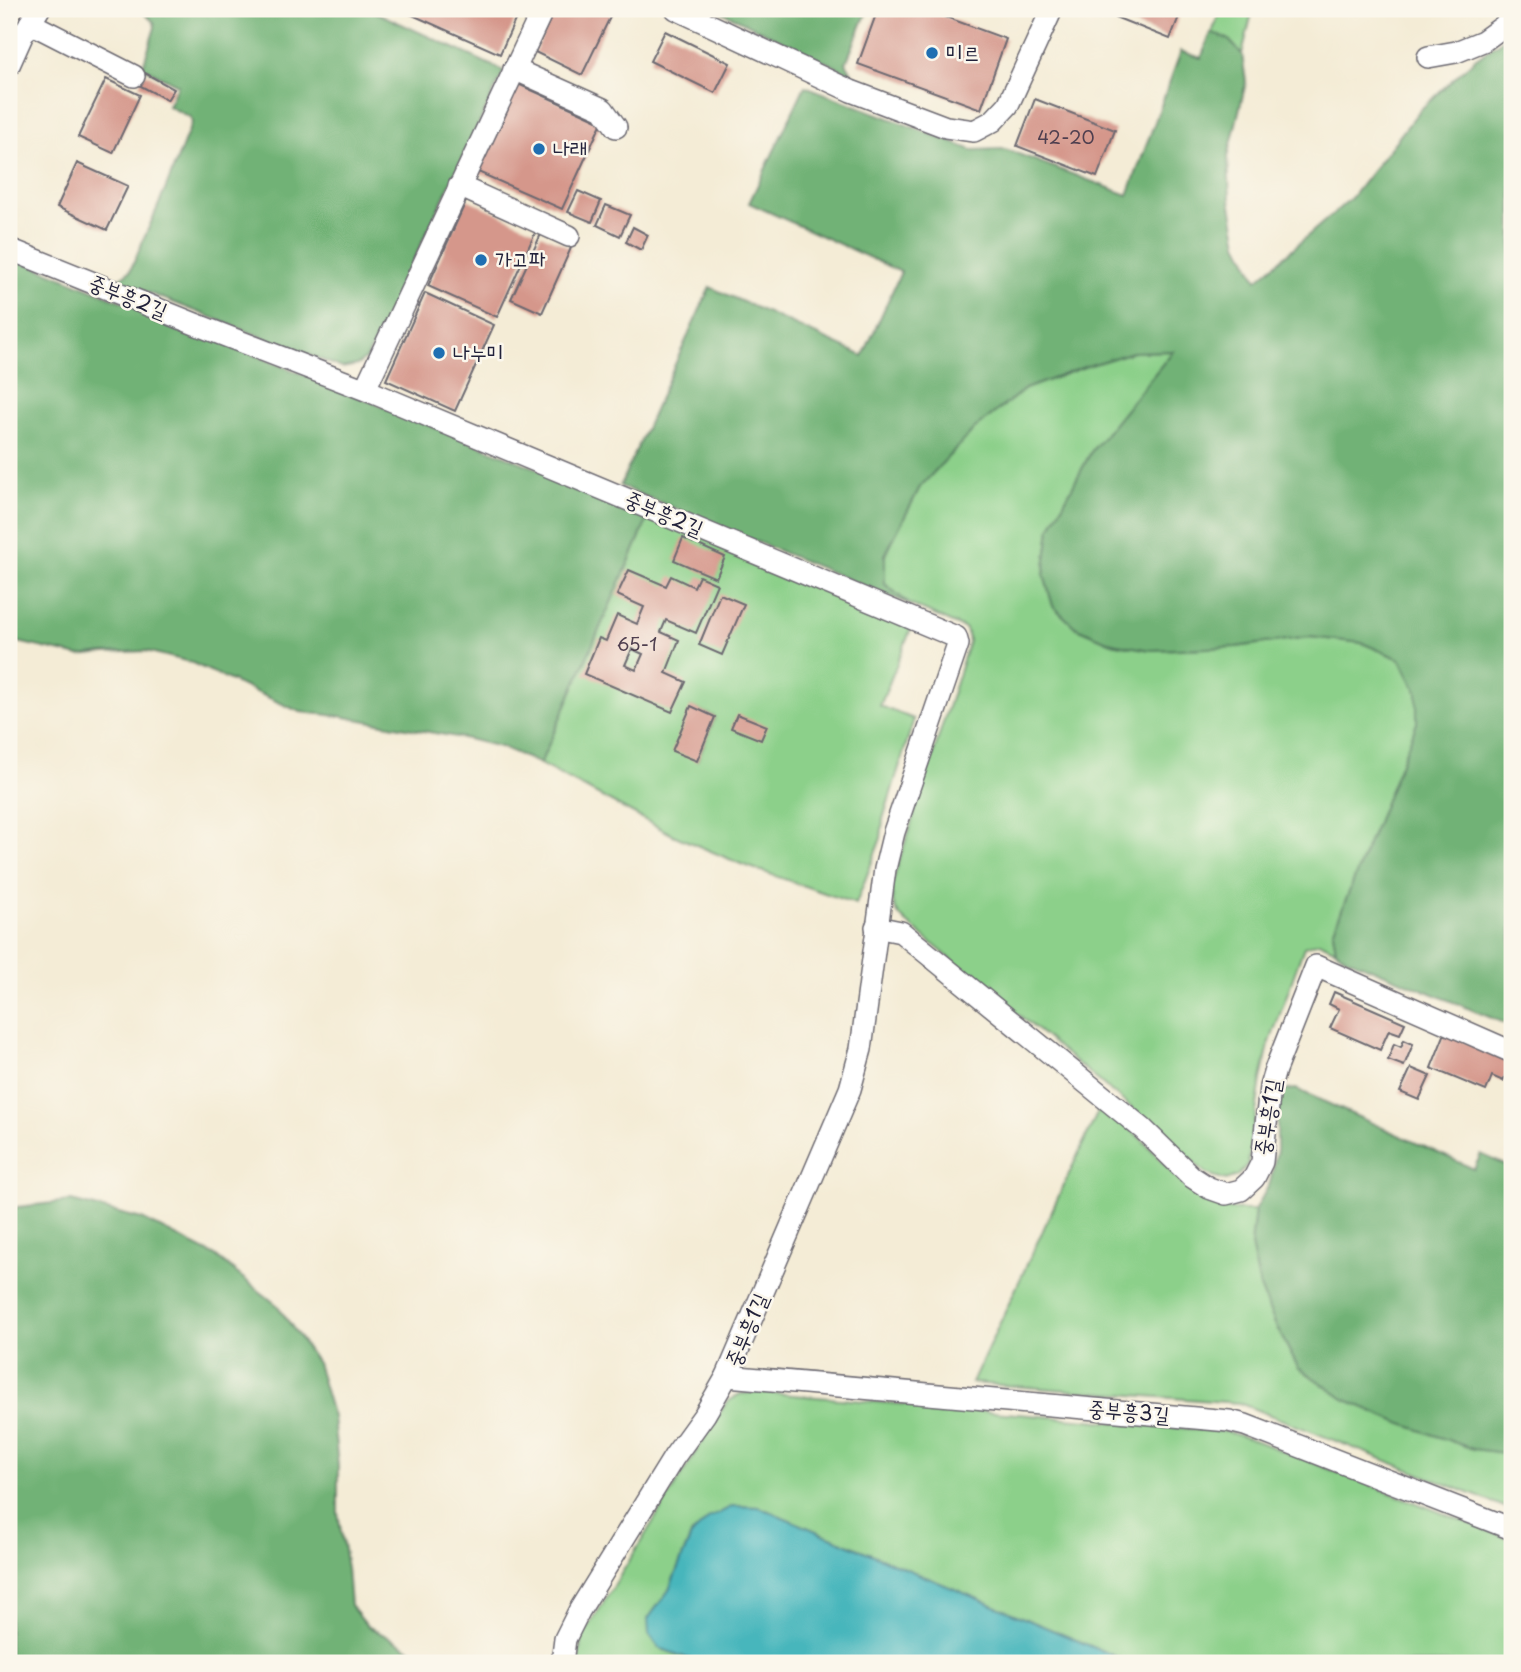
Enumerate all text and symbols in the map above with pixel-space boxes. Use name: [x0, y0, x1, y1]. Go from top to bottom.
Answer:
place label: 미르: [946, 35, 980, 67]
marker: 미르: [924, 45, 940, 61]
house number: 42-20: [1037, 123, 1095, 150]
place label: 나래: [553, 131, 587, 163]
marker: 나래: [531, 141, 547, 157]
place label: 가고파: [495, 242, 546, 274]
marker: 가고파: [473, 252, 489, 268]
street label: 중부흥2길: [85, 265, 173, 325]
place label: 나누미: [453, 335, 504, 367]
marker: 나누미: [431, 345, 447, 361]
street label: 중부흥2길: [621, 481, 709, 543]
house number: 65-1: [617, 630, 657, 657]
street label: 중부흥1길: [1244, 1076, 1288, 1157]
street label: 중부흥1길: [715, 1287, 775, 1371]
street label: 중부흥3길: [1087, 1391, 1171, 1430]

